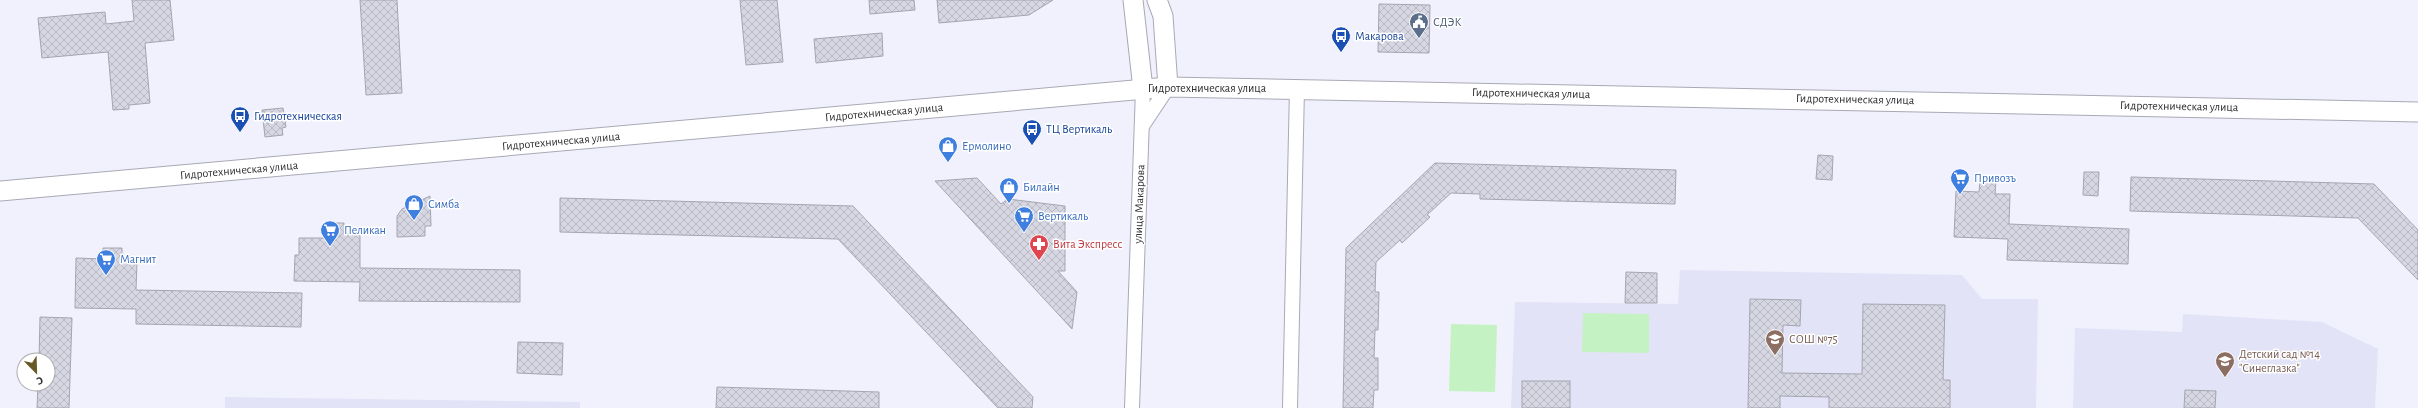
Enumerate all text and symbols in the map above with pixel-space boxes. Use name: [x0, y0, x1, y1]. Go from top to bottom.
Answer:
public building icon: СДЭК: [1408, 11, 1430, 39]
place label: СДЭК: [1433, 16, 1462, 28]
bus stop icon: Макарова: [1330, 25, 1352, 53]
place label: Макарова: [1355, 30, 1404, 42]
street label: Гидротехническая улица: [1148, 82, 1267, 95]
street label: Гидротехническая улица: [1472, 86, 1591, 101]
street label: Гидротехническая улица: [1796, 92, 1915, 107]
street label: Гидротехническая улица: [2120, 99, 2239, 114]
street label: Гидротехническая улица: [824, 101, 944, 124]
bus stop icon: Гидротехническая: [229, 105, 251, 133]
place label: Гидротехническая: [254, 110, 342, 122]
bus stop icon: ТЦ Вертикаль: [1021, 118, 1043, 146]
place label: ТЦ Вертикаль: [1046, 123, 1112, 135]
street label: Гидротехническая улица: [501, 130, 621, 153]
shop icon: Ермолино: [937, 135, 959, 163]
place label: Ермолино: [962, 140, 1011, 152]
street label: Гидротехническая улица: [179, 159, 299, 182]
street label: улица Макарова: [1132, 164, 1147, 245]
supermarket icon: Привозъ: [1949, 167, 1971, 195]
place label: Привозъ: [1974, 172, 2016, 184]
shop icon: Билайн: [998, 176, 1020, 204]
place label: Билайн: [1023, 181, 1060, 193]
shop icon: Симба: [403, 193, 425, 221]
place label: Симба: [428, 198, 460, 210]
supermarket icon: Вертикаль: [1013, 205, 1035, 233]
place label: Вертикаль: [1038, 210, 1088, 222]
supermarket icon: Пеликан: [319, 219, 341, 247]
place label: Пеликан: [344, 224, 386, 236]
pharmacy icon: Вита Экспресс: [1028, 233, 1050, 261]
place label: Вита Экспресс: [1053, 238, 1122, 250]
supermarket icon: Магнит: [95, 248, 117, 276]
place label: Магнит: [120, 253, 157, 265]
school or university icon: СОШ №75: [1764, 328, 1786, 356]
place label: СОШ №75: [1789, 333, 1837, 345]
place label: Детский сад №14 "Синеглазка": [2239, 348, 2320, 374]
school or university icon: Детский сад №14 "Синеглазка": [2214, 350, 2236, 378]
north arrow: [16, 352, 56, 392]
text: С: [35, 374, 45, 387]

